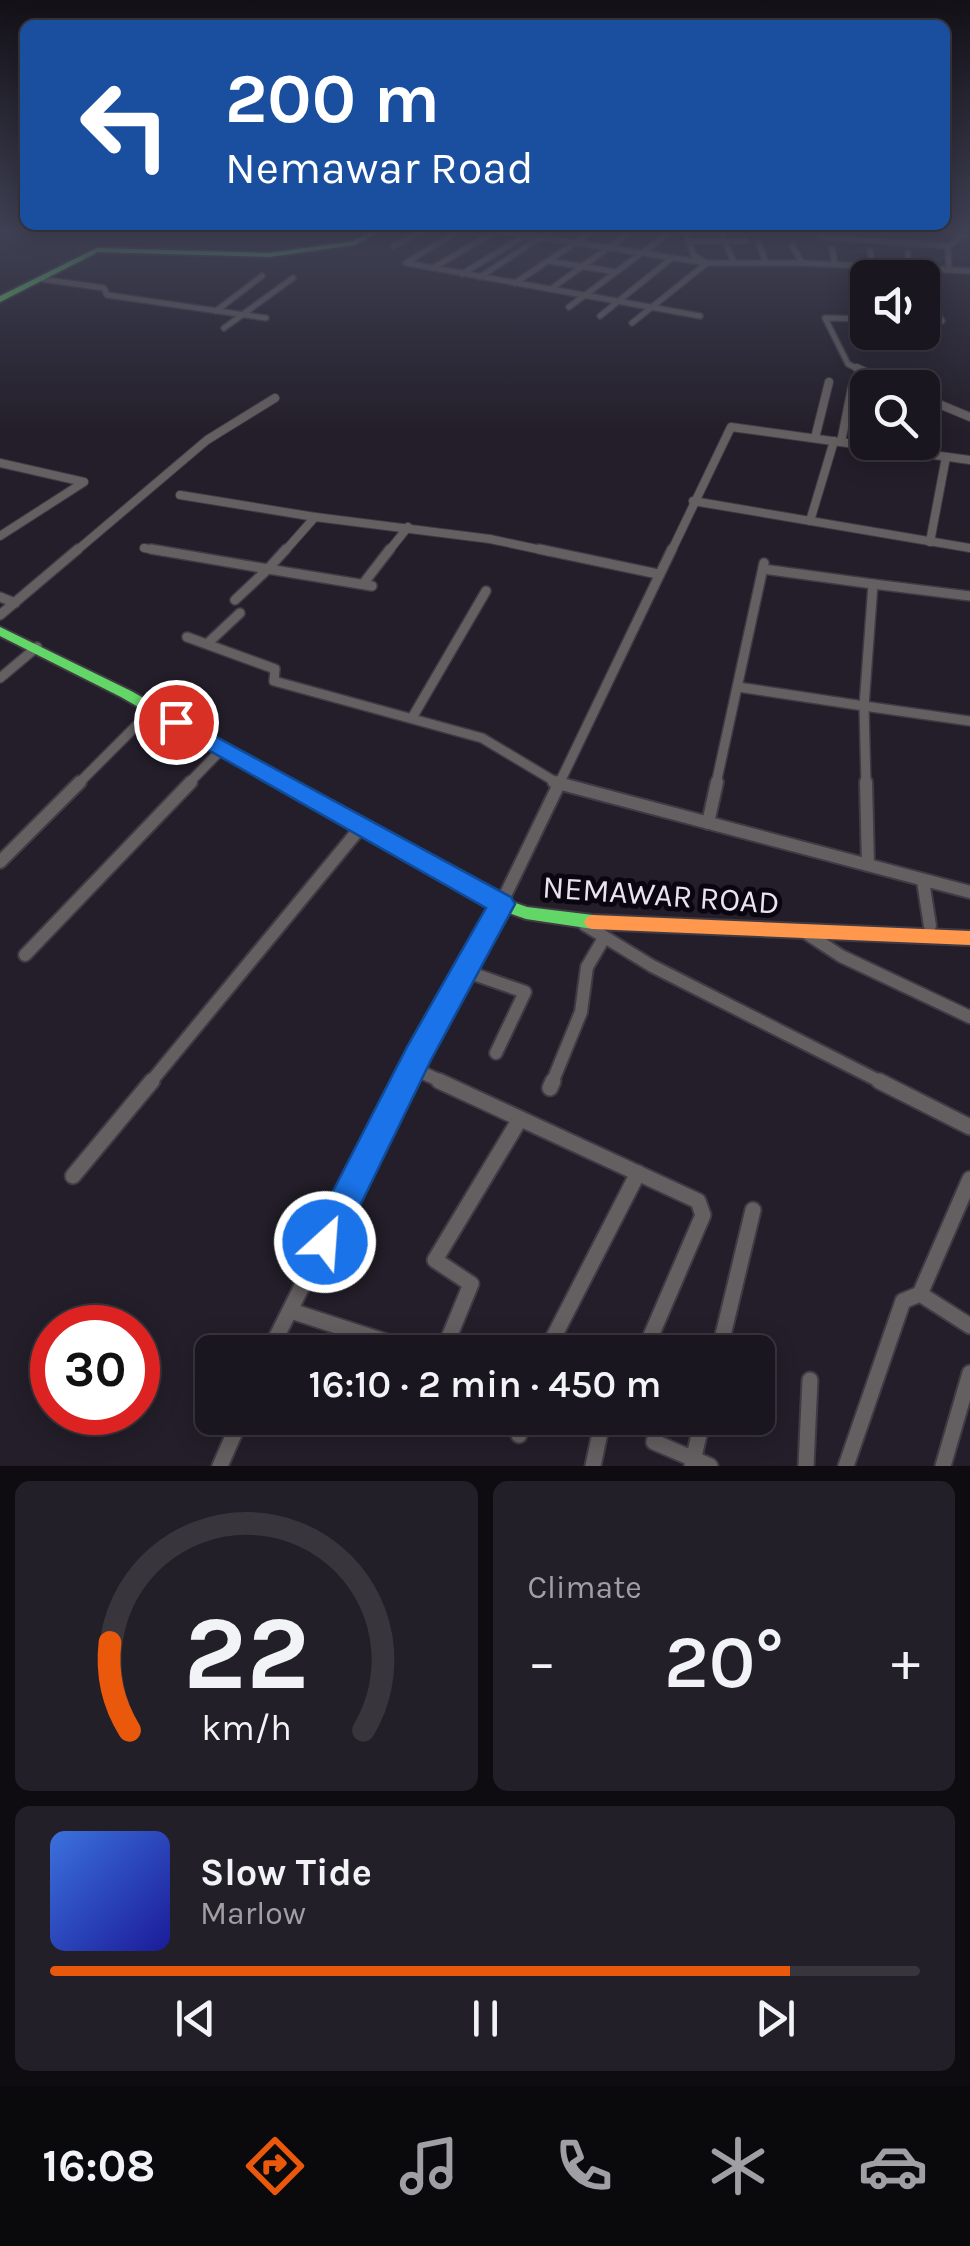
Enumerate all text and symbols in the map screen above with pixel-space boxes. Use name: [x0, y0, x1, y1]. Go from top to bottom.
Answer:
text: 200 m: [225, 58, 440, 140]
icon: left: [60, 60, 190, 190]
text: Nemawar Road: [225, 142, 534, 194]
map controls: [850, 260, 940, 460]
button: sound: [850, 260, 940, 350]
button: search: [850, 370, 940, 460]
pin: [134, 680, 219, 765]
icon: arrive: [149, 695, 204, 750]
street label: NEMAWAR ROAD: [541, 868, 781, 922]
position arrow: [273, 1190, 377, 1294]
speed limit sign: 30: [30, 1305, 160, 1435]
text: 16:10 · 2 min · 450 m: [308, 1362, 662, 1407]
text: Climate: [528, 1569, 642, 1606]
text: 22: [183, 1593, 309, 1714]
text: 20°: [664, 1618, 784, 1706]
text: −: [528, 1630, 556, 1694]
text: +: [891, 1630, 920, 1694]
text: km/h: [201, 1707, 292, 1749]
text: Slow Tide: [200, 1850, 372, 1895]
text: Marlow: [200, 1895, 306, 1932]
icon: previous: [168, 1991, 223, 2046]
icon: pause: [458, 1991, 513, 2046]
icon: next: [748, 1991, 803, 2046]
icon: directions: [240, 2131, 310, 2201]
icon: music: [394, 2131, 464, 2201]
icon: phone: [549, 2131, 619, 2201]
icon: climate: [703, 2131, 773, 2201]
icon: car: [858, 2131, 928, 2201]
text: 16:08: [42, 2140, 155, 2192]

